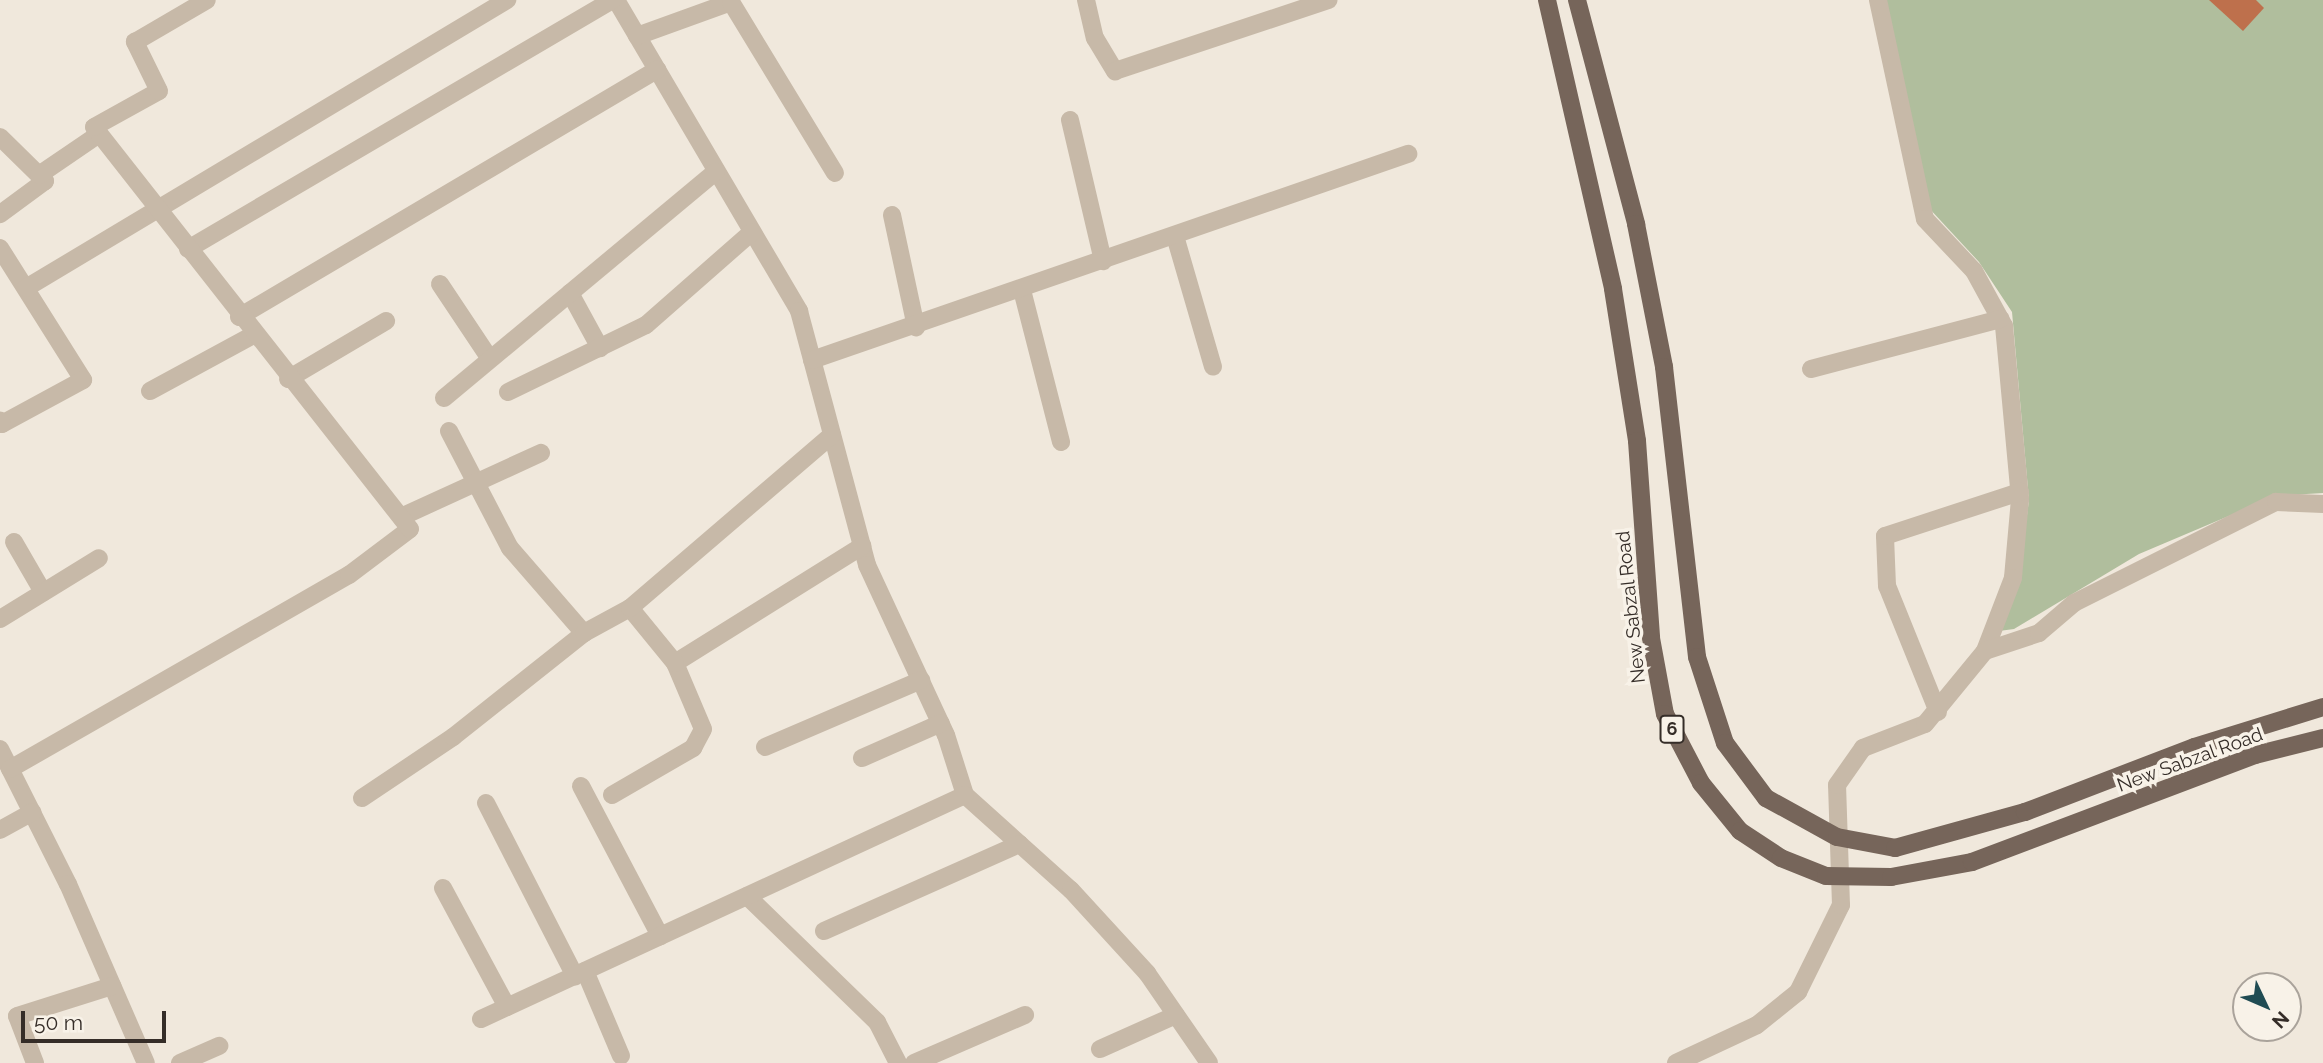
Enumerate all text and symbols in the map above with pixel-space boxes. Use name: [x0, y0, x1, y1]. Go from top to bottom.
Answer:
street label: New Sabzal Road: [1612, 529, 1650, 685]
road number: 6: [1658, 714, 1686, 744]
street label: New Sabzal Road: [2114, 723, 2266, 797]
north arrow: [2232, 972, 2302, 1042]
scale bar: [24, 996, 170, 1040]
text: N: [2268, 1007, 2294, 1033]
text: 50 m: [34, 1010, 83, 1035]

